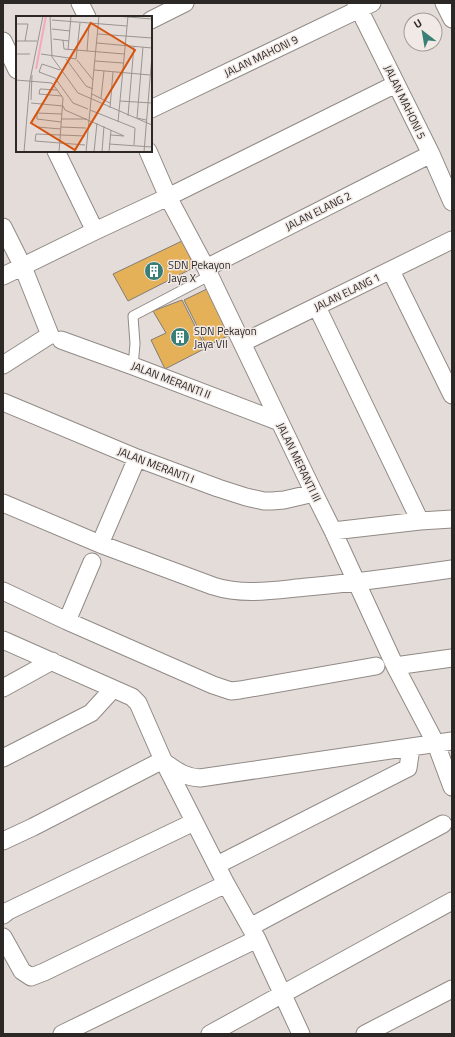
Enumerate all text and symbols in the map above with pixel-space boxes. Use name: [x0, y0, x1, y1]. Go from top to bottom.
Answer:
north arrow: [403, 12, 443, 52]
text: U: [411, 15, 425, 32]
inset map: [16, 16, 152, 152]
street label: JALAN MAHONI 9: [221, 31, 301, 81]
street label: JALAN MAHONI 5: [380, 62, 430, 142]
street label: JALAN ELANG 2: [282, 187, 354, 235]
place label: SDN Pekayon Jaya X: [168, 257, 231, 286]
building icon: SDN Pekayon Jaya X: [143, 260, 165, 282]
street label: JALAN ELANG 1: [311, 269, 383, 315]
place label: SDN Pekayon Jaya VII: [194, 323, 257, 352]
building icon: SDN Pekayon Jaya VII: [169, 326, 191, 348]
street label: JALAN MERANTI II: [129, 358, 213, 402]
street label: JALAN MERANTI III: [273, 420, 325, 504]
street label: JALAN MERANTI I: [115, 443, 197, 487]

